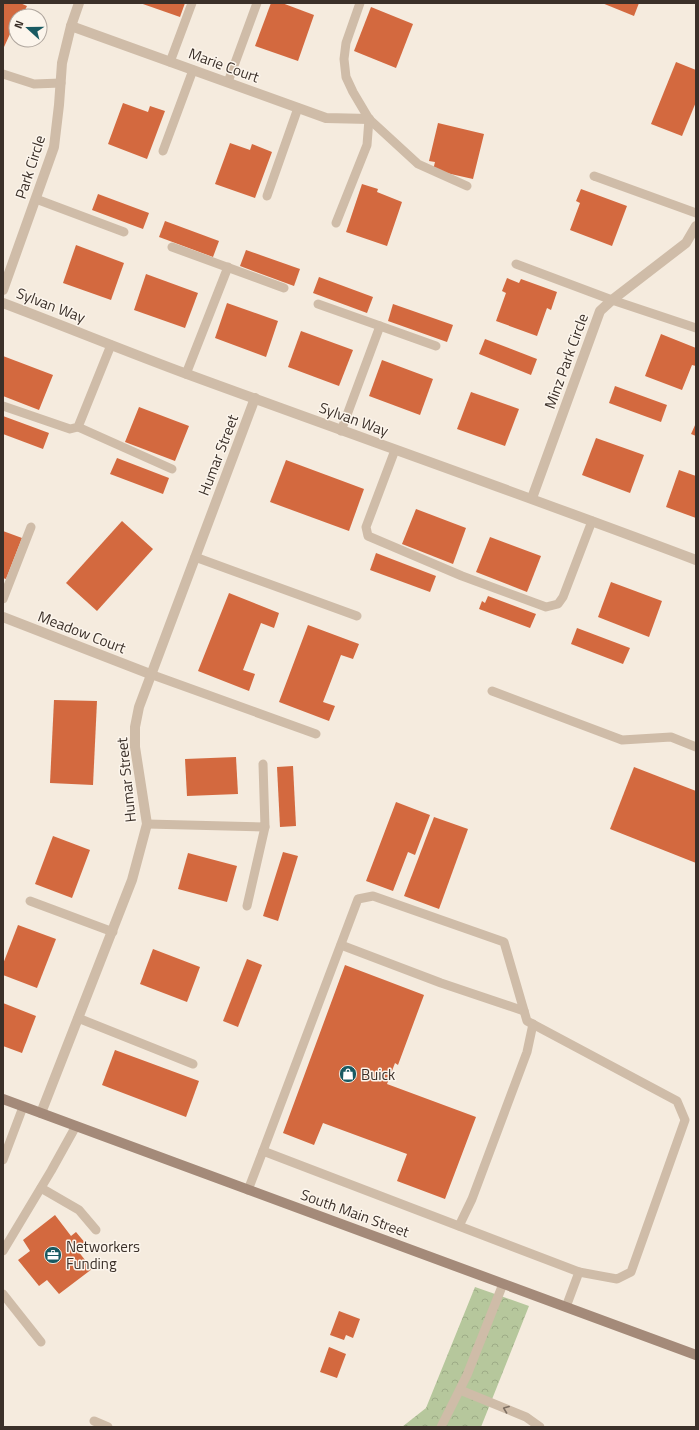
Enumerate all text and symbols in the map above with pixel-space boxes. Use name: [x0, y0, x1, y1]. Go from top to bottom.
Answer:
north arrow: [8, 8, 48, 48]
text: N: [10, 18, 27, 31]
street label: Marie Court: [185, 42, 263, 89]
street label: Park Circle: [9, 132, 51, 202]
street label: Sylvan Way: [13, 281, 89, 329]
street label: Minz Park Circle: [538, 310, 594, 412]
street label: Sylvan Way: [316, 396, 392, 442]
street label: Humar Street: [192, 410, 244, 499]
street label: Meadow Court: [35, 605, 130, 660]
street label: Humar Street: [110, 736, 142, 824]
place label: Buick: [361, 1063, 395, 1086]
shop icon: Buick: [338, 1064, 358, 1084]
street label: South Main Street: [297, 1183, 413, 1244]
place label: Networkers Funding: [66, 1235, 140, 1275]
office icon: Networkers Funding: [43, 1245, 63, 1265]
one-way arrow: [502, 1405, 509, 1413]

